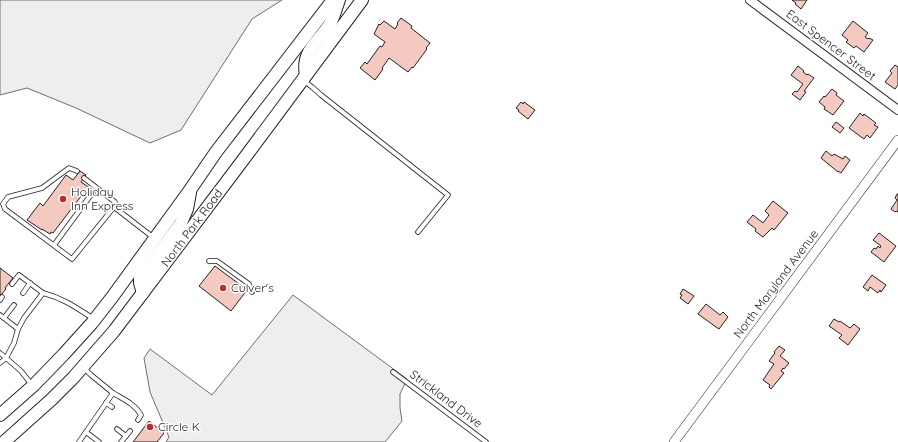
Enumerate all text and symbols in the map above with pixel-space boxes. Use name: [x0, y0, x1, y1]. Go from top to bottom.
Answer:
street label: East Spencer Street: [783, 6, 879, 83]
place label: Holiday Inn Express: [71, 184, 134, 213]
street label: North Park Road: [158, 186, 226, 269]
marker: Holiday Inn Express: [58, 194, 68, 204]
street label: North Maryland Avenue: [730, 226, 821, 341]
place label: Culver's: [231, 280, 274, 295]
marker: Culver's: [218, 283, 228, 293]
street label: Strickland Drive: [407, 366, 486, 431]
place label: Circle K: [158, 419, 200, 434]
marker: Circle K: [145, 422, 155, 432]

